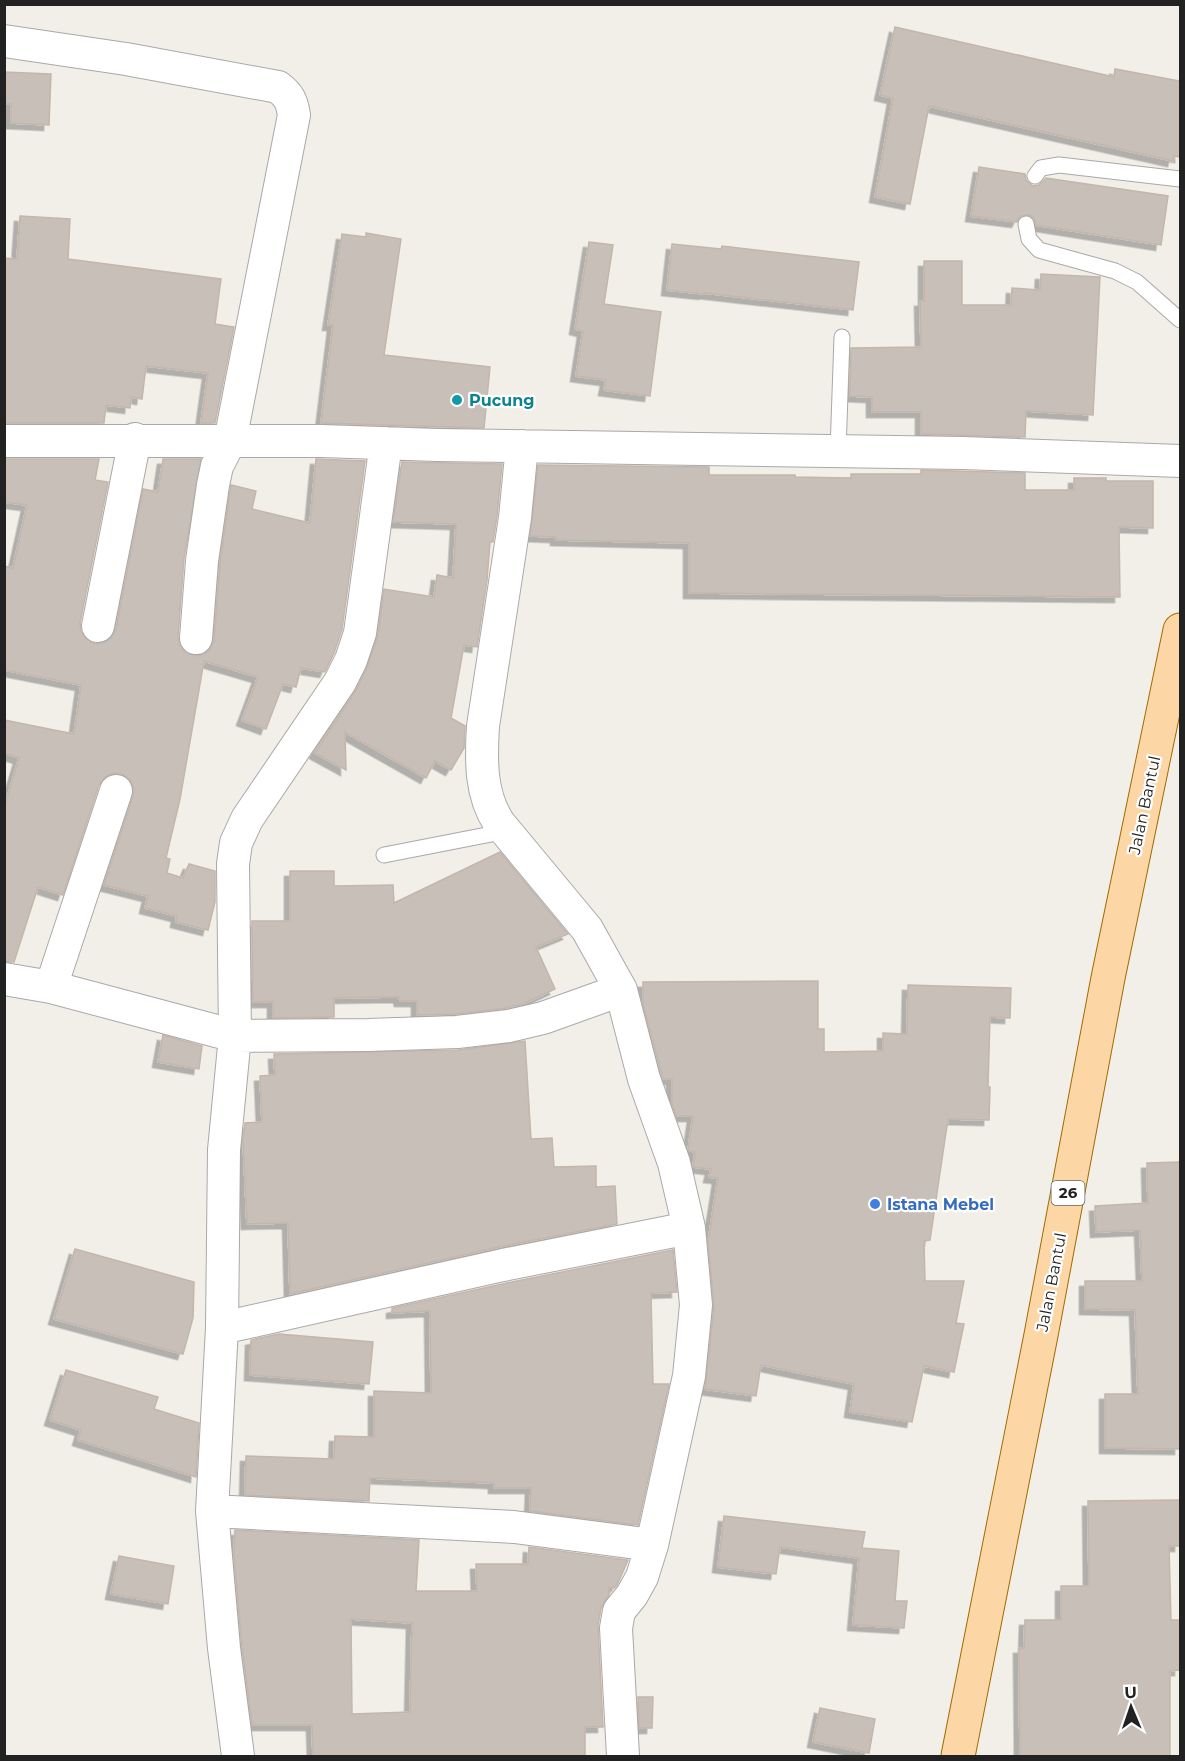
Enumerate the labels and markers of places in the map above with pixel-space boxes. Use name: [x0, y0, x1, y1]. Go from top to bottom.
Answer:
place label: Pucung: [469, 391, 534, 410]
marker: Pucung: [450, 393, 464, 407]
place label: Istana Mebel: [887, 1195, 994, 1214]
marker: Istana Mebel: [868, 1197, 882, 1211]

